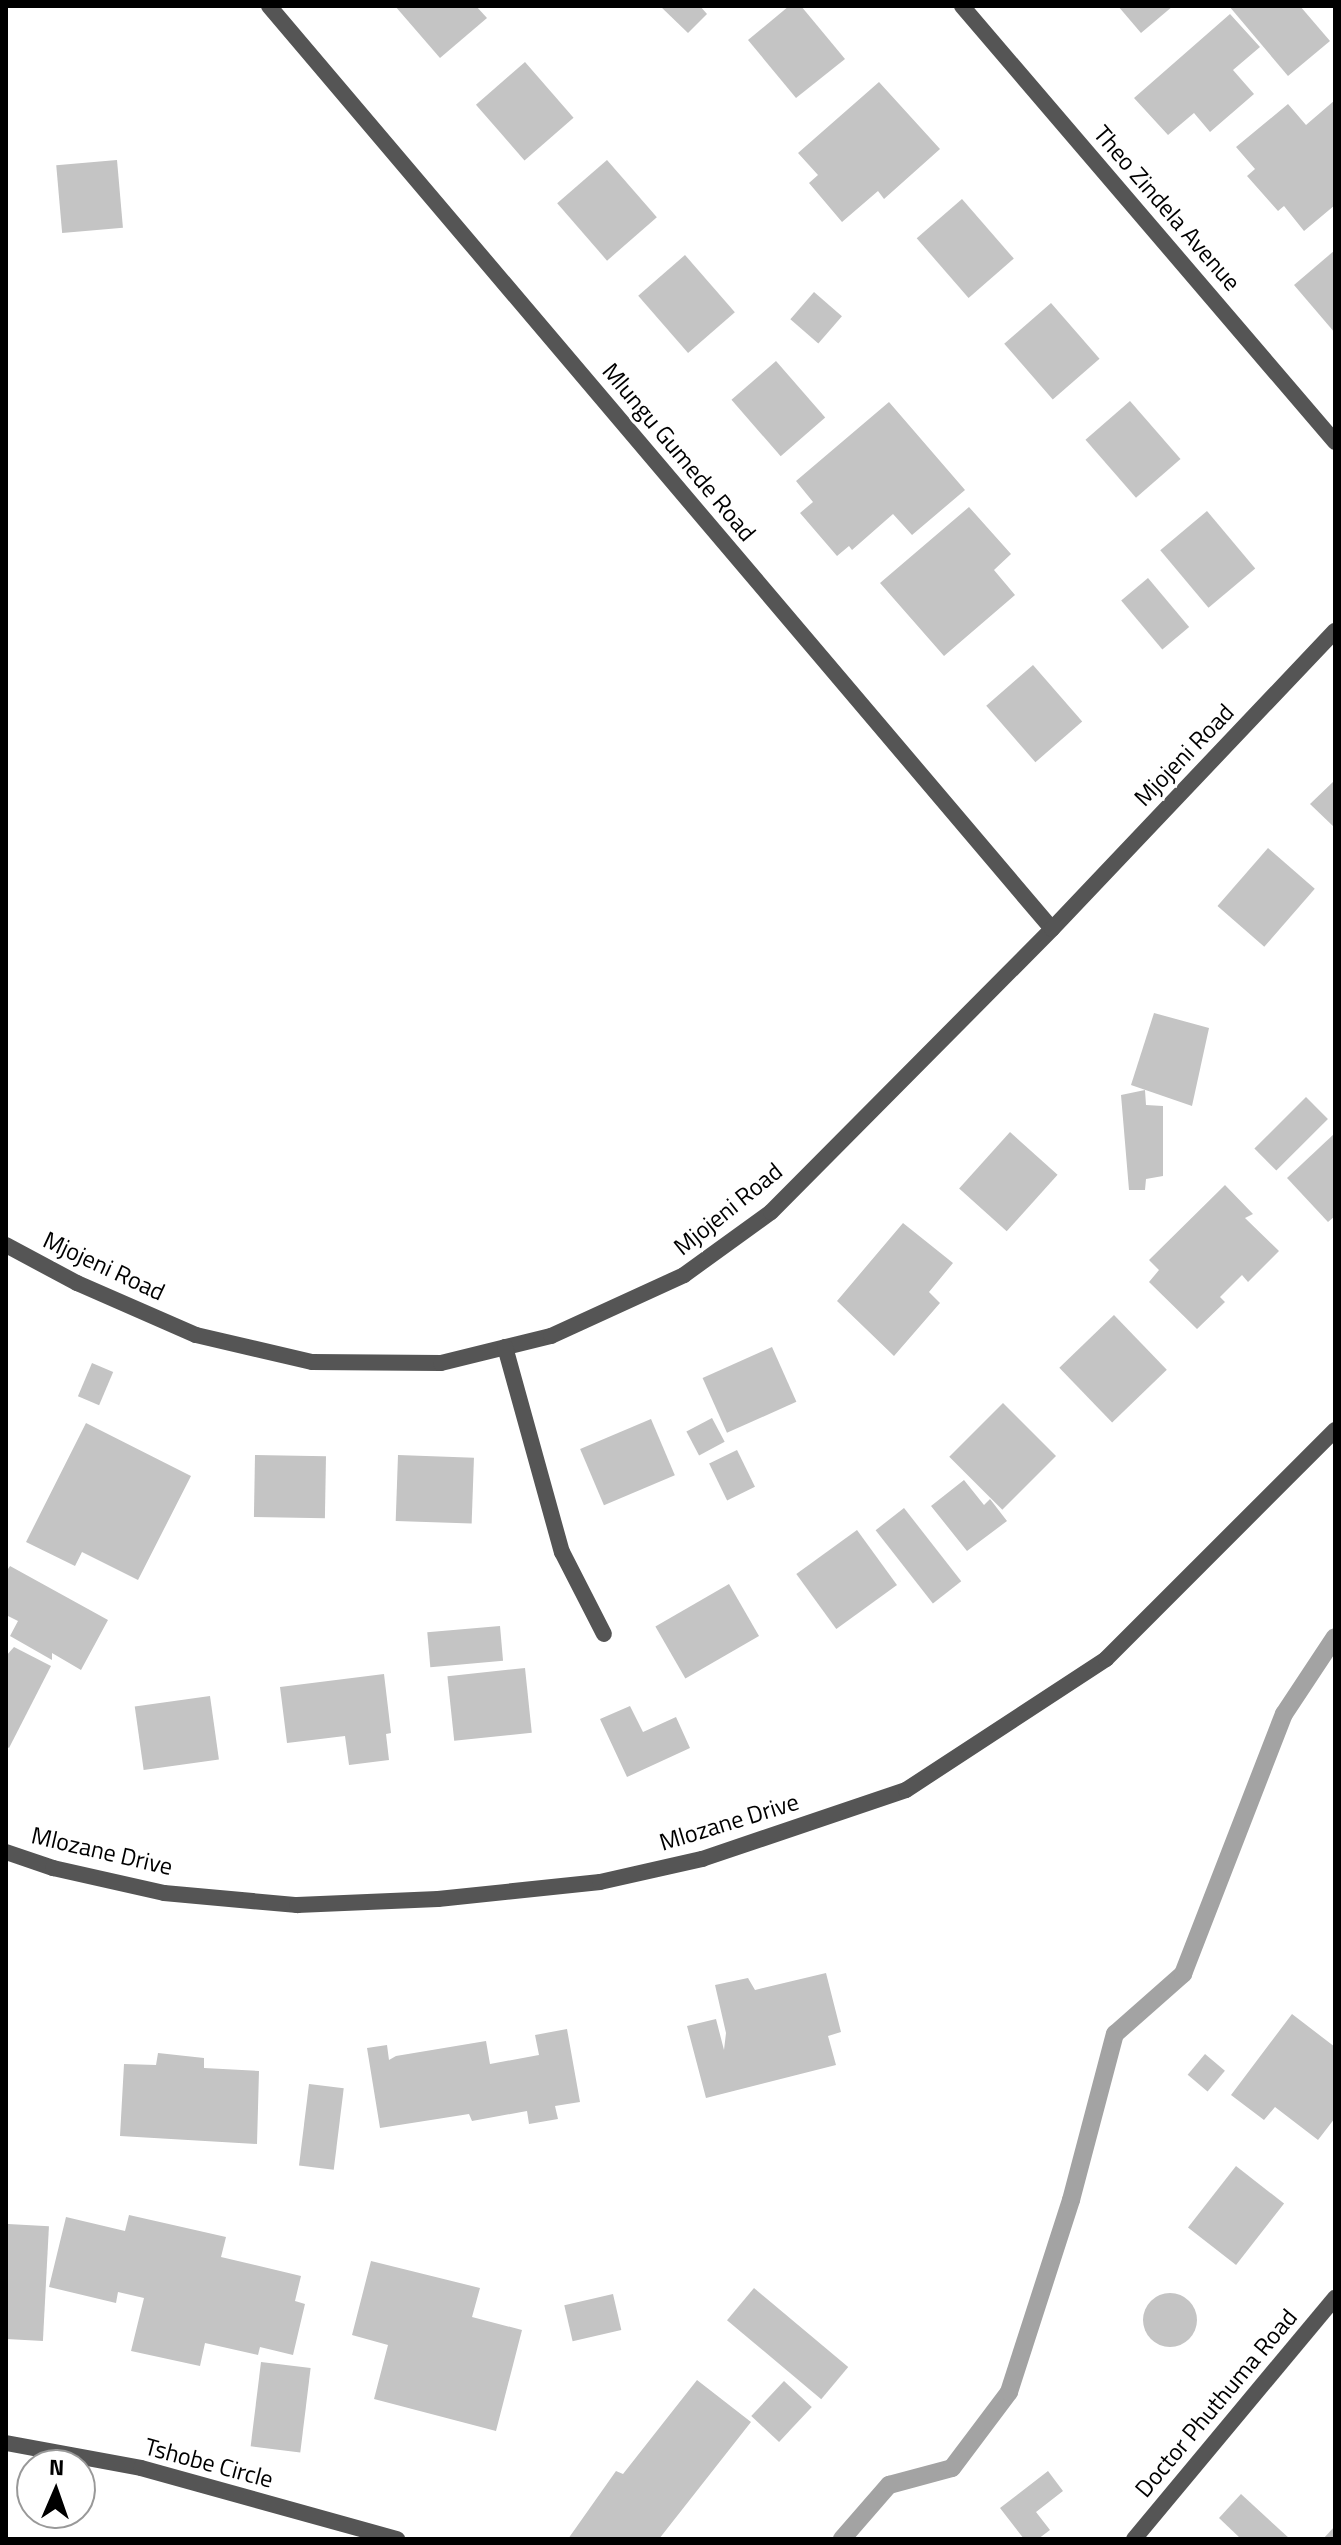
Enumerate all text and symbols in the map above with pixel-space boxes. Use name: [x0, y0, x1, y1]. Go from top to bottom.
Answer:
street label: Theo Zindela Avenue: [1087, 120, 1247, 296]
street label: Mlungu Gumede Road: [596, 357, 762, 547]
street label: Mjojeni Road: [1128, 698, 1240, 812]
street label: Mjojeni Road: [668, 1157, 788, 1261]
street label: Mjojeni Road: [39, 1225, 169, 1307]
street label: Mlozane Drive: [656, 1787, 802, 1857]
street label: Mlozane Drive: [29, 1821, 175, 1881]
street label: Doctor Phuthuma Road: [1129, 2303, 1303, 2503]
street label: Tshobe Circle: [142, 2432, 276, 2494]
north arrow: [16, 2449, 96, 2529]
text: N: [49, 2450, 65, 2484]

